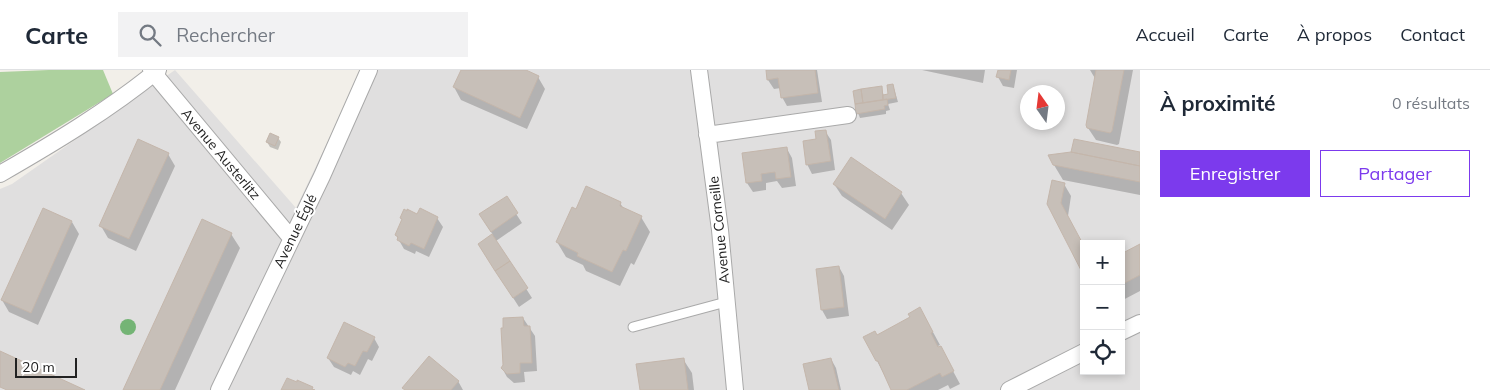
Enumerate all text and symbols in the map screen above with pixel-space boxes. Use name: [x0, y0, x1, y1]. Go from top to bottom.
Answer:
search box: [118, 12, 468, 57]
text: Carte: [25, 20, 88, 50]
icon: search: [136, 21, 164, 49]
text: Rechercher: [176, 23, 275, 47]
text: Accueil: [1135, 23, 1195, 46]
text: Carte: [1223, 23, 1269, 46]
text: À propos: [1297, 23, 1372, 46]
text: Contact: [1400, 23, 1465, 46]
north arrow: [1020, 85, 1065, 130]
text: À proximité: [1160, 90, 1276, 116]
text: 0 résultats: [1392, 93, 1470, 113]
street label: Avenue Austerlitz: [177, 105, 265, 203]
button: Enregistrer: [1160, 150, 1310, 197]
button: Partager: [1320, 150, 1470, 197]
street label: Avenue Corneille: [704, 175, 734, 285]
street label: Avenue Églé: [269, 191, 321, 271]
map controls: [1080, 240, 1125, 375]
button: +: [1080, 240, 1125, 285]
button: −: [1080, 285, 1125, 330]
button: locate: [1080, 330, 1125, 375]
scale bar: [15, 355, 78, 378]
text: 20 m: [22, 358, 55, 376]

